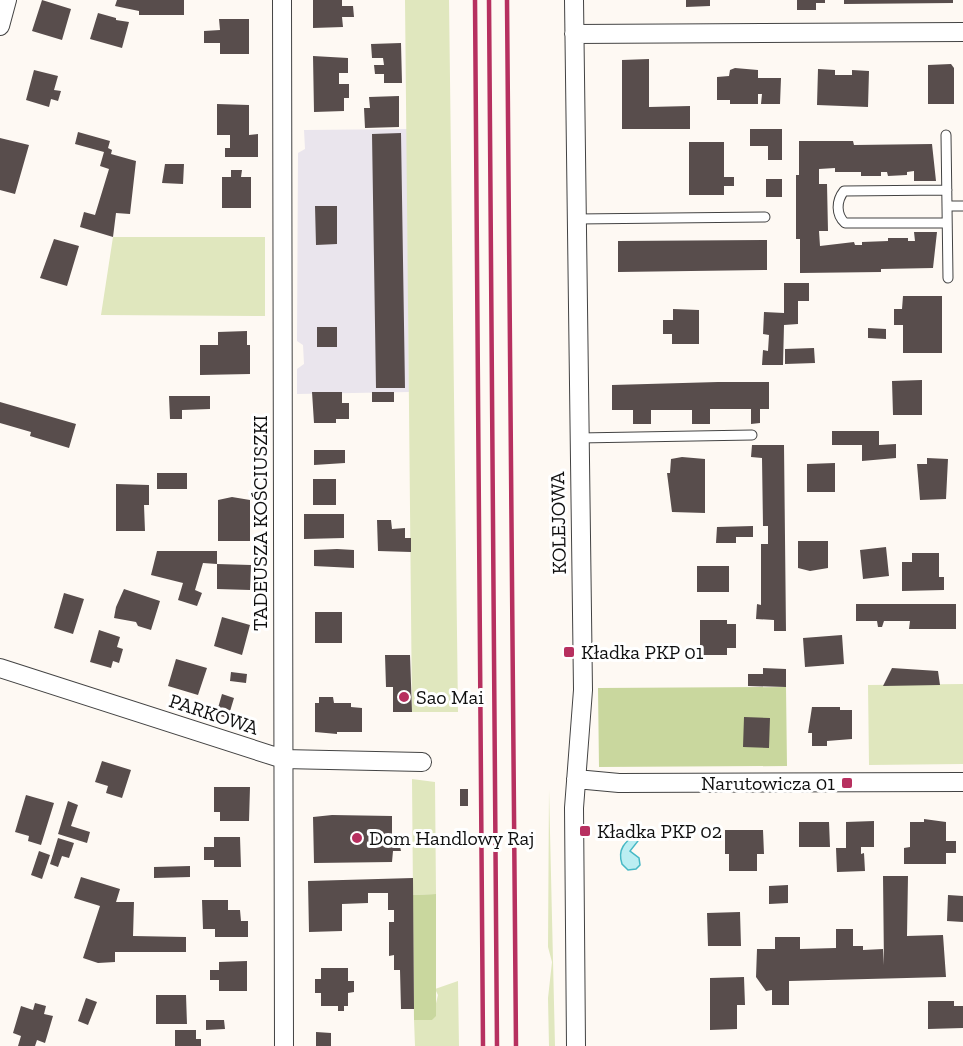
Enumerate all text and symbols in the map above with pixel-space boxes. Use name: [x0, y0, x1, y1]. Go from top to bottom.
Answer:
street label: TADEUSZA KOŚCIUSZKI: [248, 415, 272, 631]
street label: KOLEJOWA: [545, 470, 571, 575]
place label: Kładka PKP 01: [581, 640, 704, 664]
marker: Kładka PKP 01: [562, 645, 576, 659]
place label: Sao Mai: [416, 685, 484, 709]
street label: PARKOWA: [166, 688, 263, 740]
marker: Sao Mai: [397, 690, 411, 704]
place label: Narutowicza 01: [701, 771, 835, 795]
marker: Narutowicza 01: [840, 776, 854, 790]
place label: Kładka PKP 02: [597, 819, 722, 843]
marker: Kładka PKP 02: [578, 824, 592, 838]
place label: Dom Handlowy Raj: [369, 826, 534, 850]
marker: Dom Handlowy Raj: [350, 831, 364, 845]

